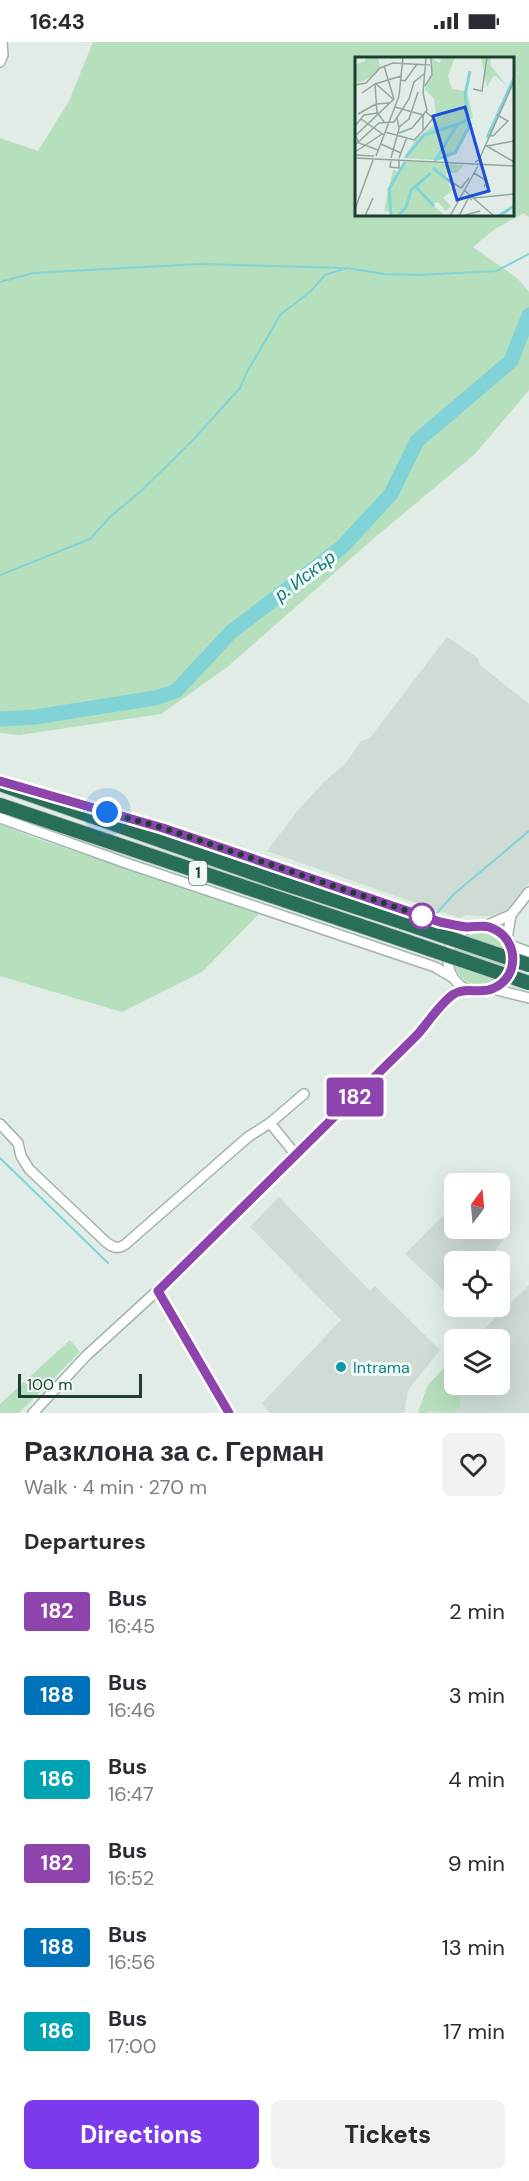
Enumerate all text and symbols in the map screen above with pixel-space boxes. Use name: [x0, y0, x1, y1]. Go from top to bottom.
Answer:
text: 16:43: [30, 7, 85, 36]
inset map: [355, 57, 514, 216]
water label: р. Искър: [269, 545, 340, 607]
your location: [92, 797, 122, 827]
road number: 1: [189, 861, 207, 885]
unlabelled marker: [409, 903, 435, 929]
line badge: 182: [320, 1078, 389, 1116]
text: 182: [339, 1083, 371, 1111]
north arrow: [444, 1173, 510, 1239]
map controls: [444, 1173, 510, 1395]
button: locate: [444, 1251, 510, 1317]
button: layers: [444, 1329, 510, 1395]
place label: Intrama: [353, 1357, 410, 1378]
marker: Intrama: [334, 1360, 348, 1374]
scale bar: [18, 1371, 142, 1398]
text: 100 m: [27, 1374, 72, 1395]
text: Разклона за с. Герман: [24, 1433, 325, 1470]
button: heart: [442, 1433, 505, 1496]
text: Walk · 4 min · 270 m: [24, 1474, 207, 1500]
text: Departures: [24, 1527, 146, 1556]
text: Bus: [108, 1584, 147, 1613]
text: 182: [41, 1597, 73, 1625]
text: 2 min: [449, 1597, 505, 1626]
text: 16:45: [108, 1613, 155, 1639]
text: Bus: [108, 1668, 147, 1697]
text: 188: [40, 1681, 74, 1709]
text: 3 min: [449, 1681, 505, 1710]
text: 16:46: [108, 1697, 156, 1723]
text: Bus: [108, 1752, 147, 1781]
text: 186: [40, 1765, 74, 1793]
text: 4 min: [448, 1765, 505, 1794]
text: 16:47: [108, 1781, 154, 1807]
text: Bus: [108, 1836, 147, 1865]
text: 182: [41, 1849, 73, 1877]
text: 9 min: [448, 1849, 505, 1878]
text: 16:52: [108, 1865, 154, 1891]
text: Bus: [108, 1920, 147, 1949]
text: 188: [40, 1933, 74, 1961]
text: 13 min: [442, 1933, 505, 1962]
text: 16:56: [108, 1949, 156, 1975]
text: Bus: [108, 2004, 147, 2033]
text: 186: [40, 2017, 74, 2045]
text: 17 min: [443, 2017, 505, 2046]
text: 17:00: [108, 2033, 156, 2059]
button: Directions: [24, 2100, 259, 2169]
button: Tickets: [271, 2100, 505, 2169]

